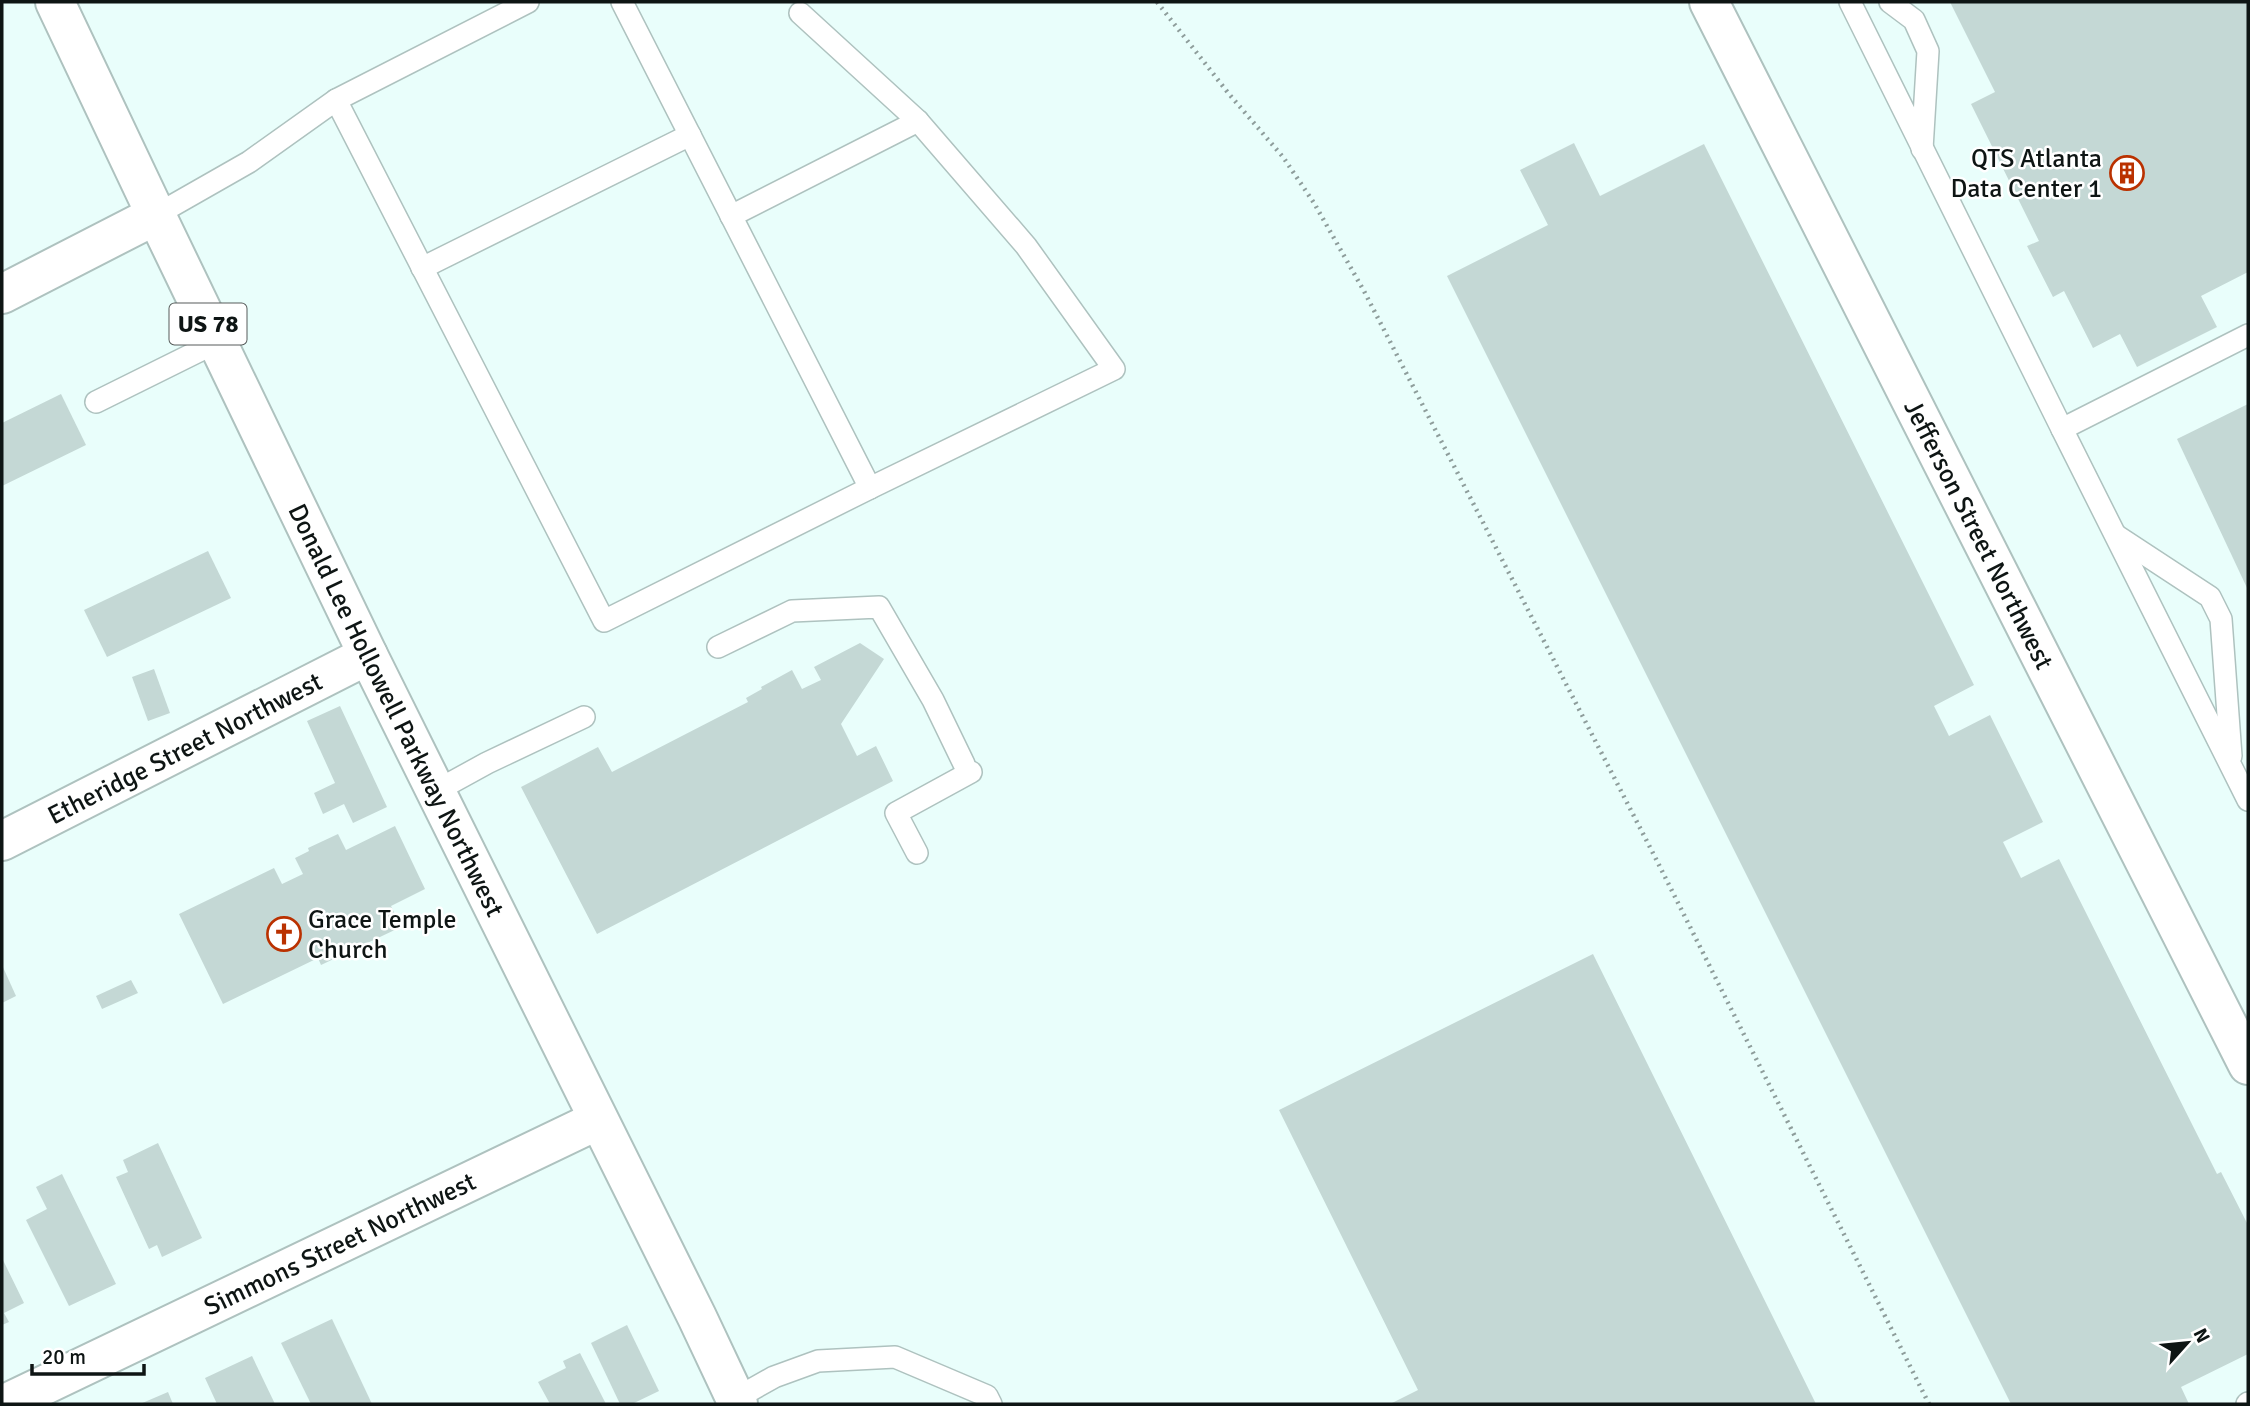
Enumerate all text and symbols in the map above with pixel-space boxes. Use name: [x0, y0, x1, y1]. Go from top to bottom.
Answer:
place label: QTS Atlanta Data Center 1: [1951, 143, 2102, 205]
building icon: QTS Atlanta Data Center 1: [2108, 154, 2146, 192]
road number: US 78: [170, 304, 246, 344]
street label: Jefferson Street Northwest: [1896, 395, 2060, 675]
street label: Donald Lee Hollowell Parkway Northwest: [281, 499, 510, 922]
street label: Etheridge Street Northwest: [43, 666, 328, 832]
place label: Grace Temple Church: [308, 904, 457, 966]
church icon: Grace Temple Church: [265, 915, 303, 953]
street label: Simmons Street Northwest: [199, 1166, 481, 1323]
north arrow: [2152, 1308, 2222, 1378]
text: N: [2188, 1324, 2215, 1347]
scale bar: [32, 1332, 144, 1376]
text: 20 m: [42, 1344, 86, 1370]

